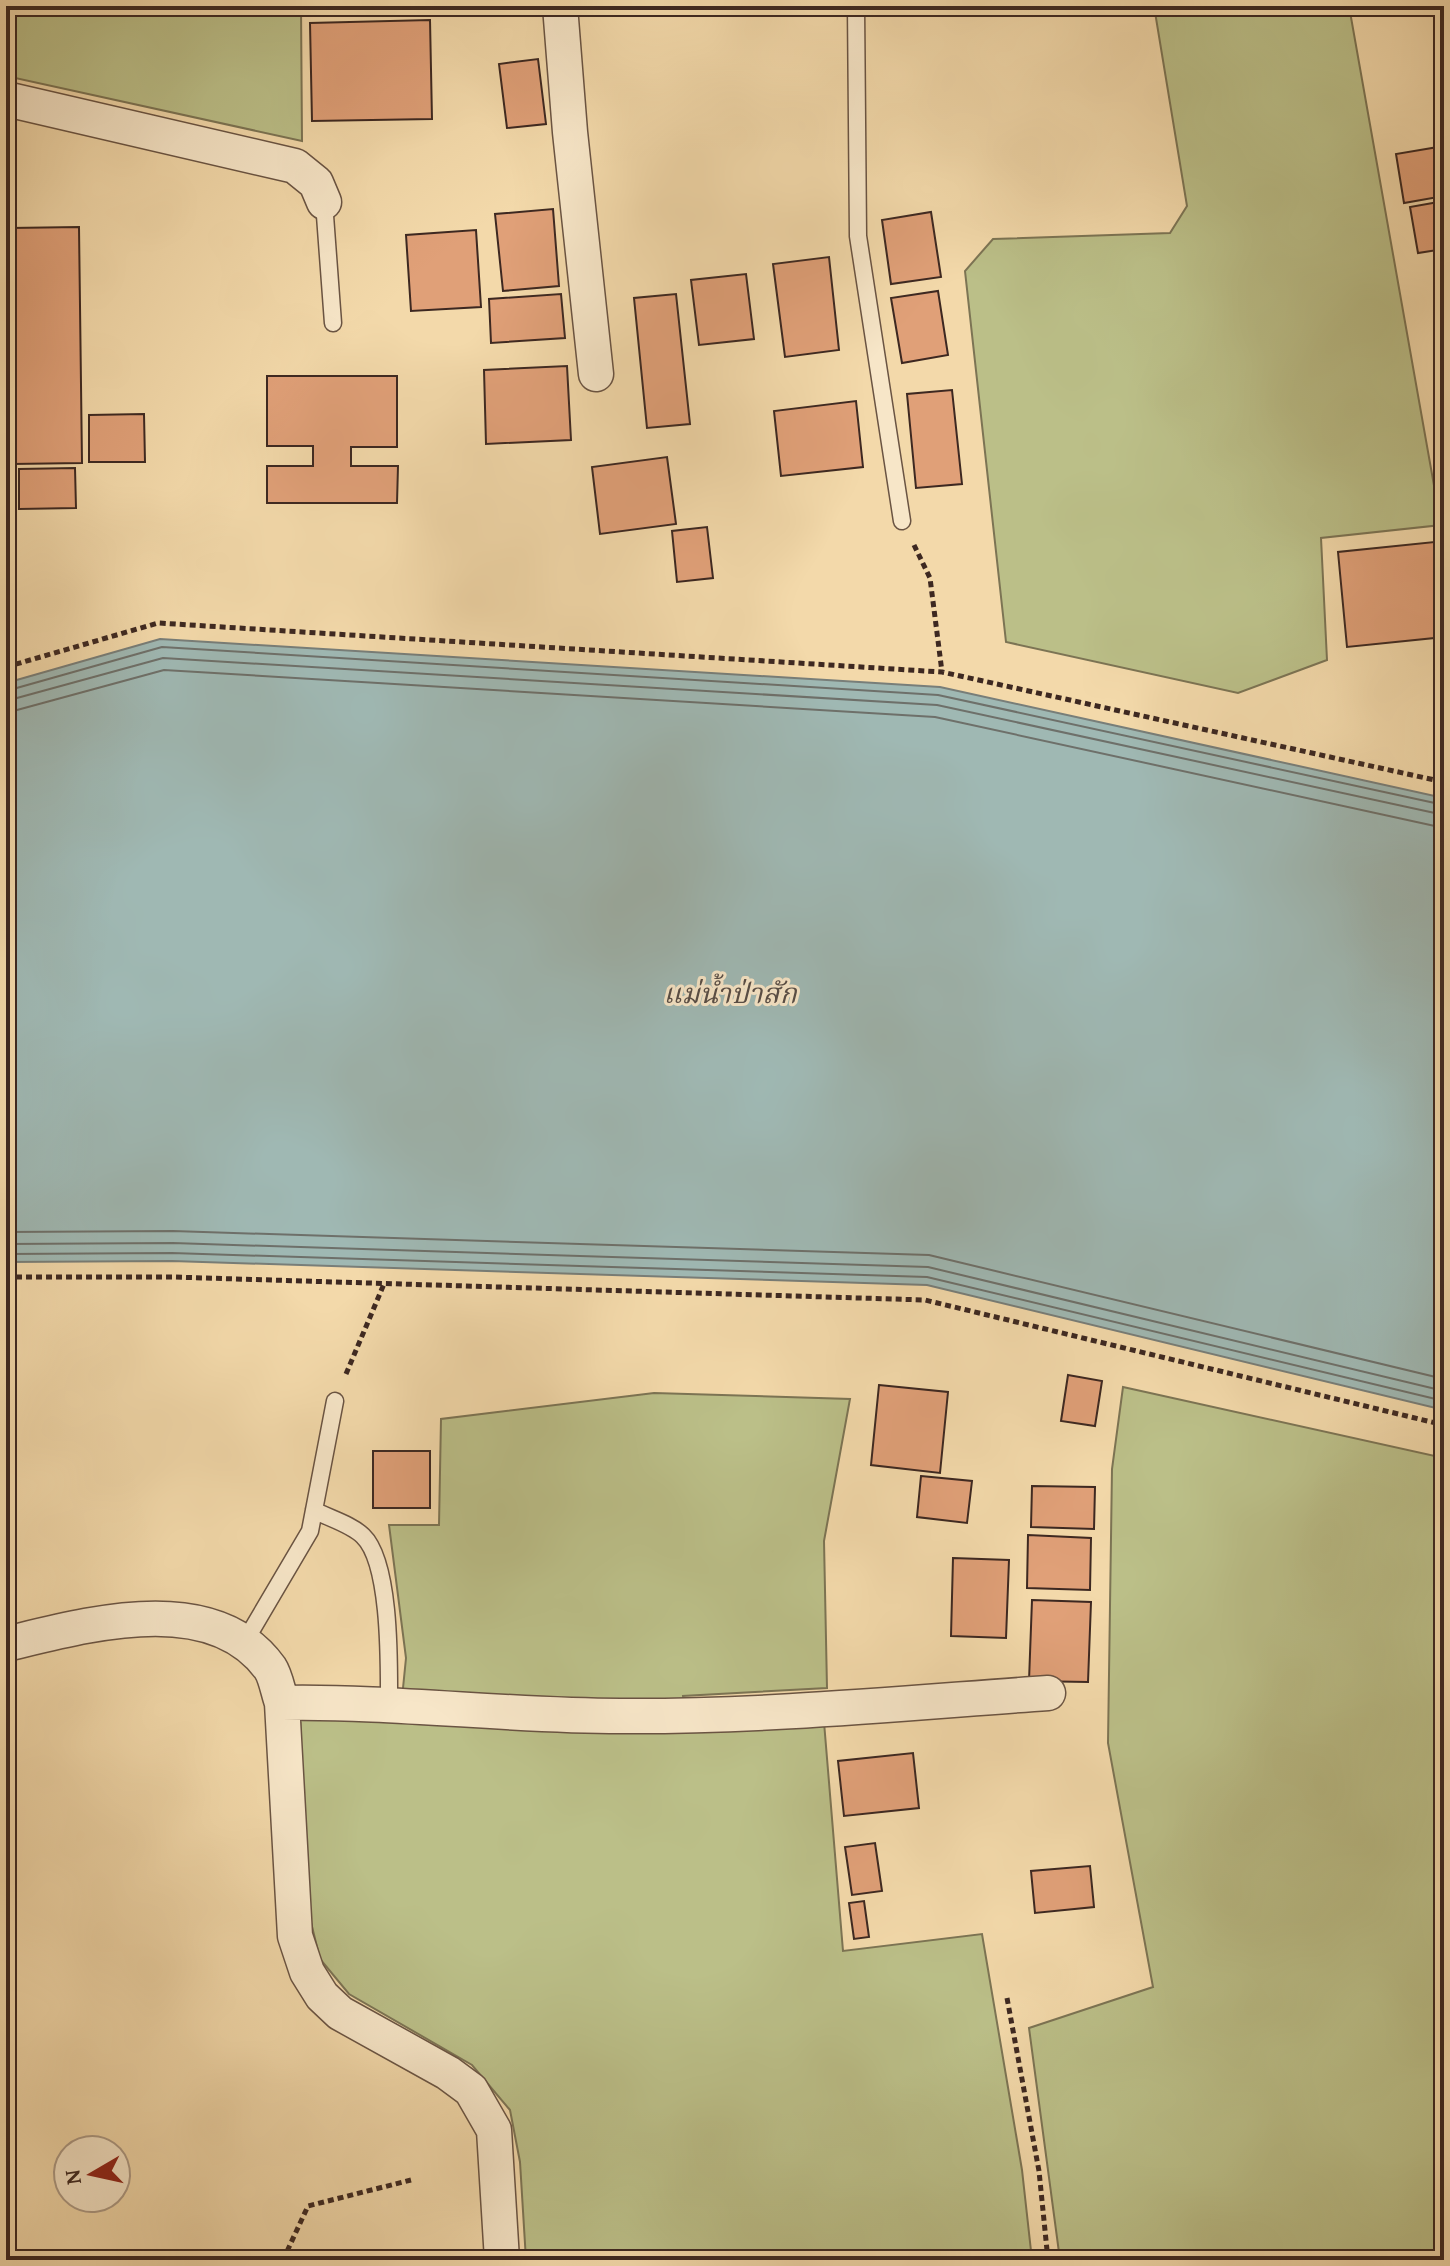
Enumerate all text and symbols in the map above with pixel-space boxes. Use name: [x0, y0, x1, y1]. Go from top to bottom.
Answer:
water label: แม่น้ำป่าสัก: [663, 972, 798, 1013]
north arrow: [52, 2134, 132, 2214]
text: N: [55, 2167, 89, 2187]

